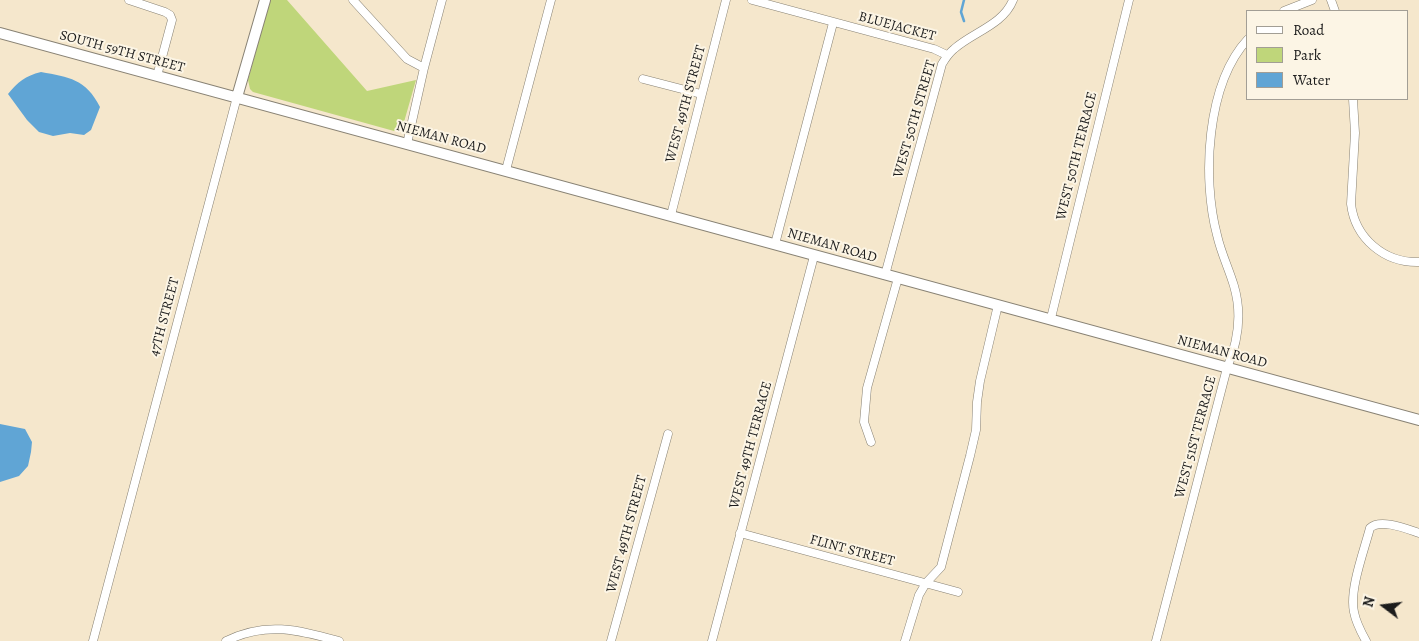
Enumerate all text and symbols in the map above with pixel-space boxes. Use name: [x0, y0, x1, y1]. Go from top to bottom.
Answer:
street label: BLUEJACKET: [857, 9, 937, 45]
legend: [1246, 10, 1409, 100]
text: Road: [1293, 20, 1324, 40]
street label: SOUTH 59TH STREET: [58, 27, 186, 77]
street label: WEST 49TH STREET: [662, 44, 710, 164]
text: Park: [1293, 45, 1321, 65]
street label: WEST 50TH STREET: [890, 58, 940, 180]
text: Water: [1293, 70, 1330, 90]
street label: WEST 50TH TERRACE: [1053, 90, 1101, 222]
street label: NIEMAN ROAD: [394, 118, 488, 158]
street label: NIEMAN ROAD: [785, 225, 879, 267]
street label: 47TH STREET: [146, 276, 184, 358]
street label: NIEMAN ROAD: [1175, 332, 1269, 372]
street label: WEST 51ST TERRACE: [1172, 374, 1220, 500]
street label: WEST 49TH TERRACE: [726, 380, 776, 510]
street label: WEST 49TH STREET: [603, 474, 651, 594]
street label: FLINT STREET: [808, 532, 896, 570]
north arrow: [1359, 581, 1409, 631]
text: N: [1359, 595, 1380, 609]

